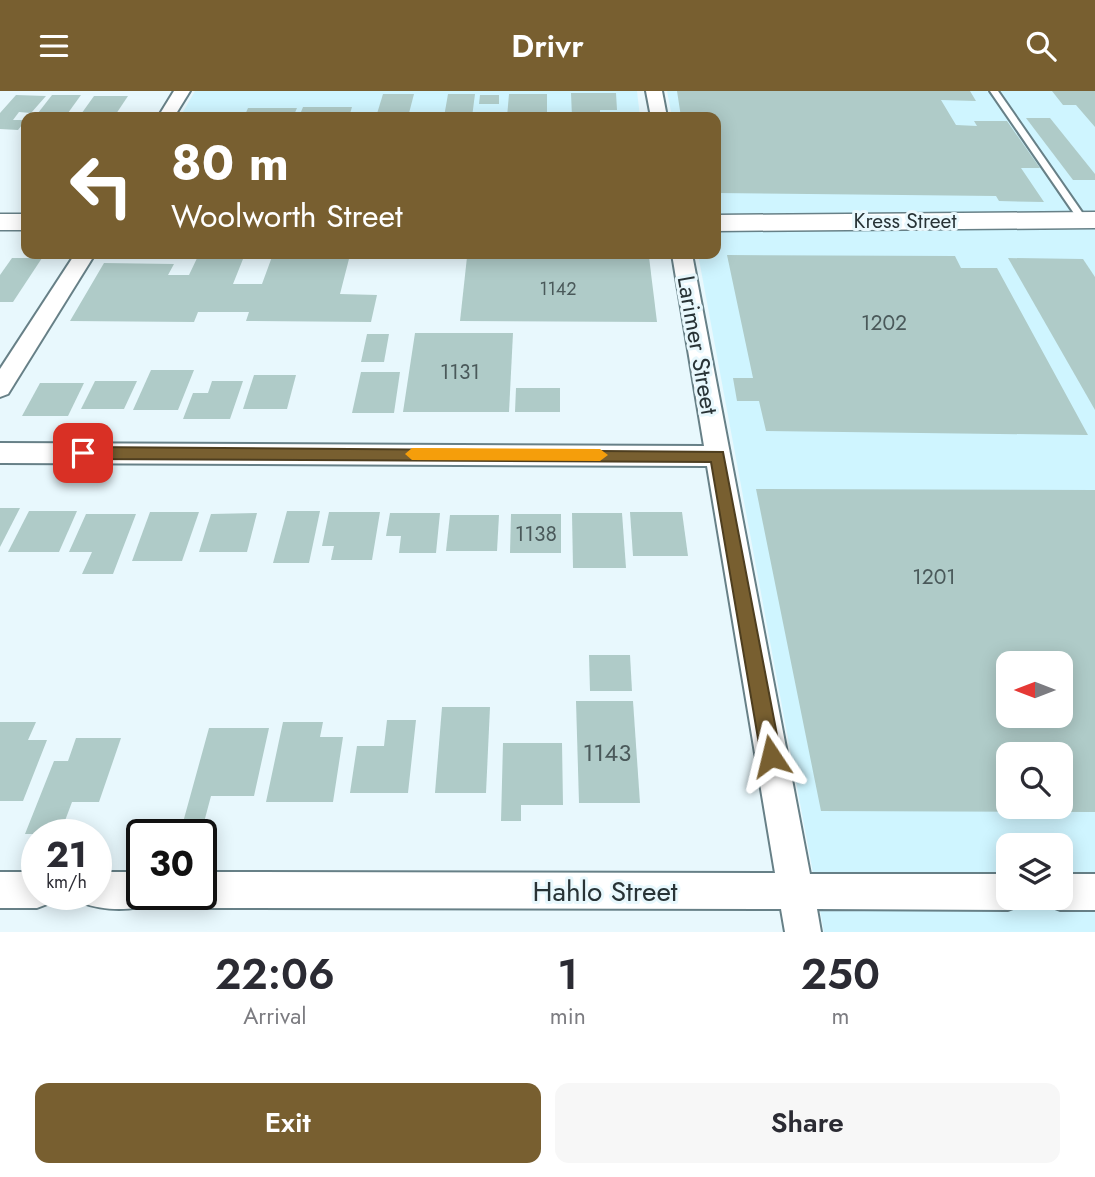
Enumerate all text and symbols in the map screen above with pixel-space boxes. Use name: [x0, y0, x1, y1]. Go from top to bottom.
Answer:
text: Drivr: [511, 23, 584, 69]
icon: menu: [35, 27, 73, 65]
icon: search: [1022, 27, 1060, 65]
text: 80 m: [171, 128, 289, 198]
icon: left: [56, 140, 147, 231]
text: Woolworth Street: [171, 193, 403, 239]
street label: Kress Street: [854, 206, 956, 236]
street label: Larimer Street: [669, 273, 727, 418]
house number: 1142: [540, 276, 576, 302]
house number: 1202: [861, 308, 907, 338]
house number: 1131: [440, 357, 480, 387]
pin: [53, 423, 113, 483]
icon: arrive: [64, 434, 102, 472]
house number: 1138: [515, 519, 557, 549]
house number: 1201: [912, 562, 956, 592]
north arrow: [996, 651, 1073, 728]
map controls: [996, 651, 1073, 910]
position arrow: [734, 719, 808, 793]
house number: 1143: [583, 735, 631, 770]
button: search: [996, 742, 1073, 819]
speed limit sign: 30: [126, 819, 217, 910]
text: 21: [46, 830, 87, 880]
button: layers: [996, 833, 1073, 910]
text: km/h: [46, 869, 87, 895]
street label: Hahlo Street: [532, 871, 678, 912]
text: 22:06: [215, 944, 335, 1005]
text: 1: [557, 944, 578, 1005]
text: 250: [801, 944, 880, 1005]
text: Arrival: [243, 999, 307, 1033]
text: min: [550, 999, 586, 1033]
text: m: [831, 999, 849, 1033]
button: Exit: [35, 1083, 541, 1163]
button: Share: [555, 1083, 1060, 1163]

